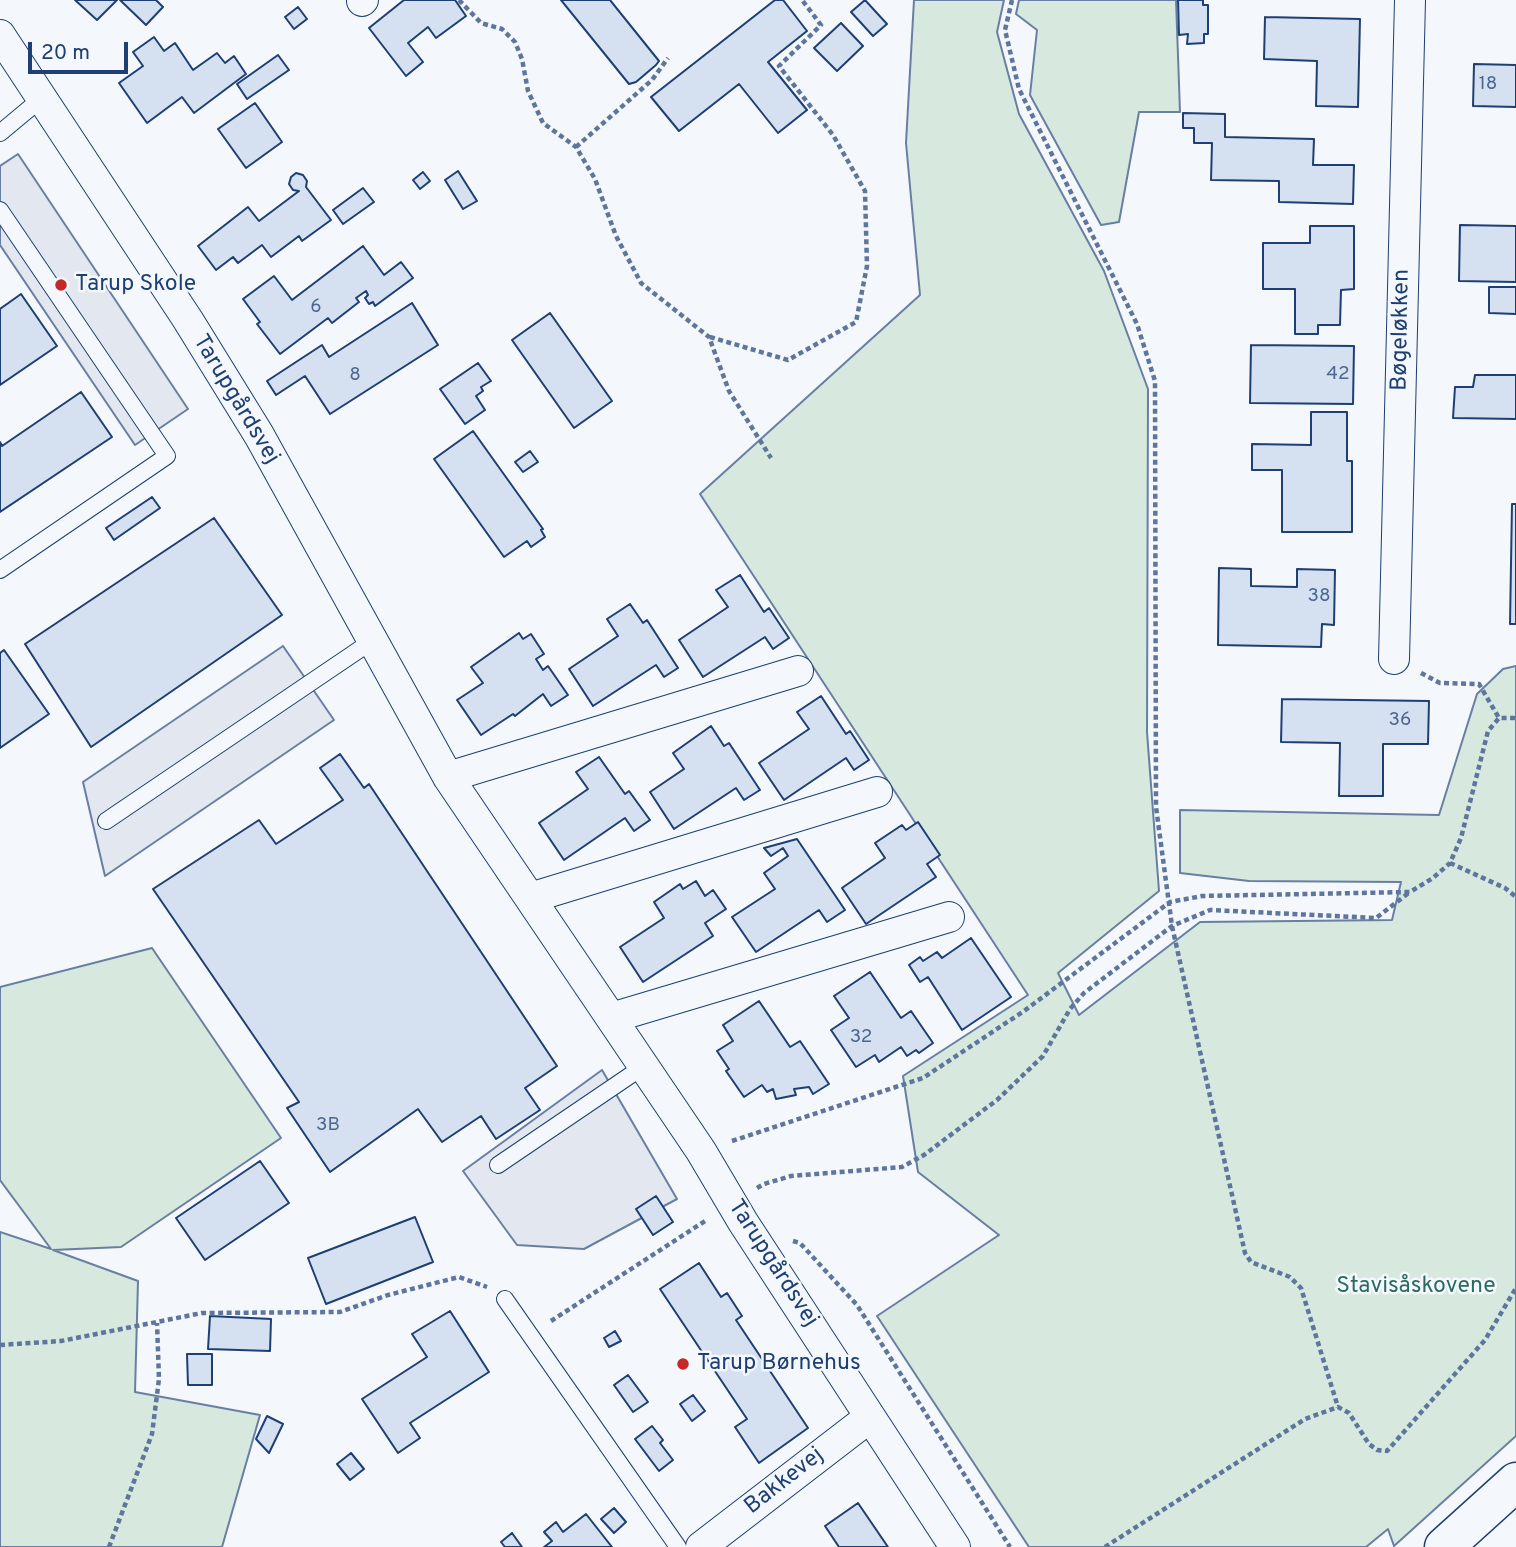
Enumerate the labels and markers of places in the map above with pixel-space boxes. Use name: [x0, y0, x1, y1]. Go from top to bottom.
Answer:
place label: Tarup Skole: [75, 271, 196, 299]
marker: Tarup Skole: [53, 277, 69, 293]
place label: Tarup Børnehus: [697, 1350, 861, 1378]
marker: Tarup Børnehus: [675, 1356, 691, 1372]

